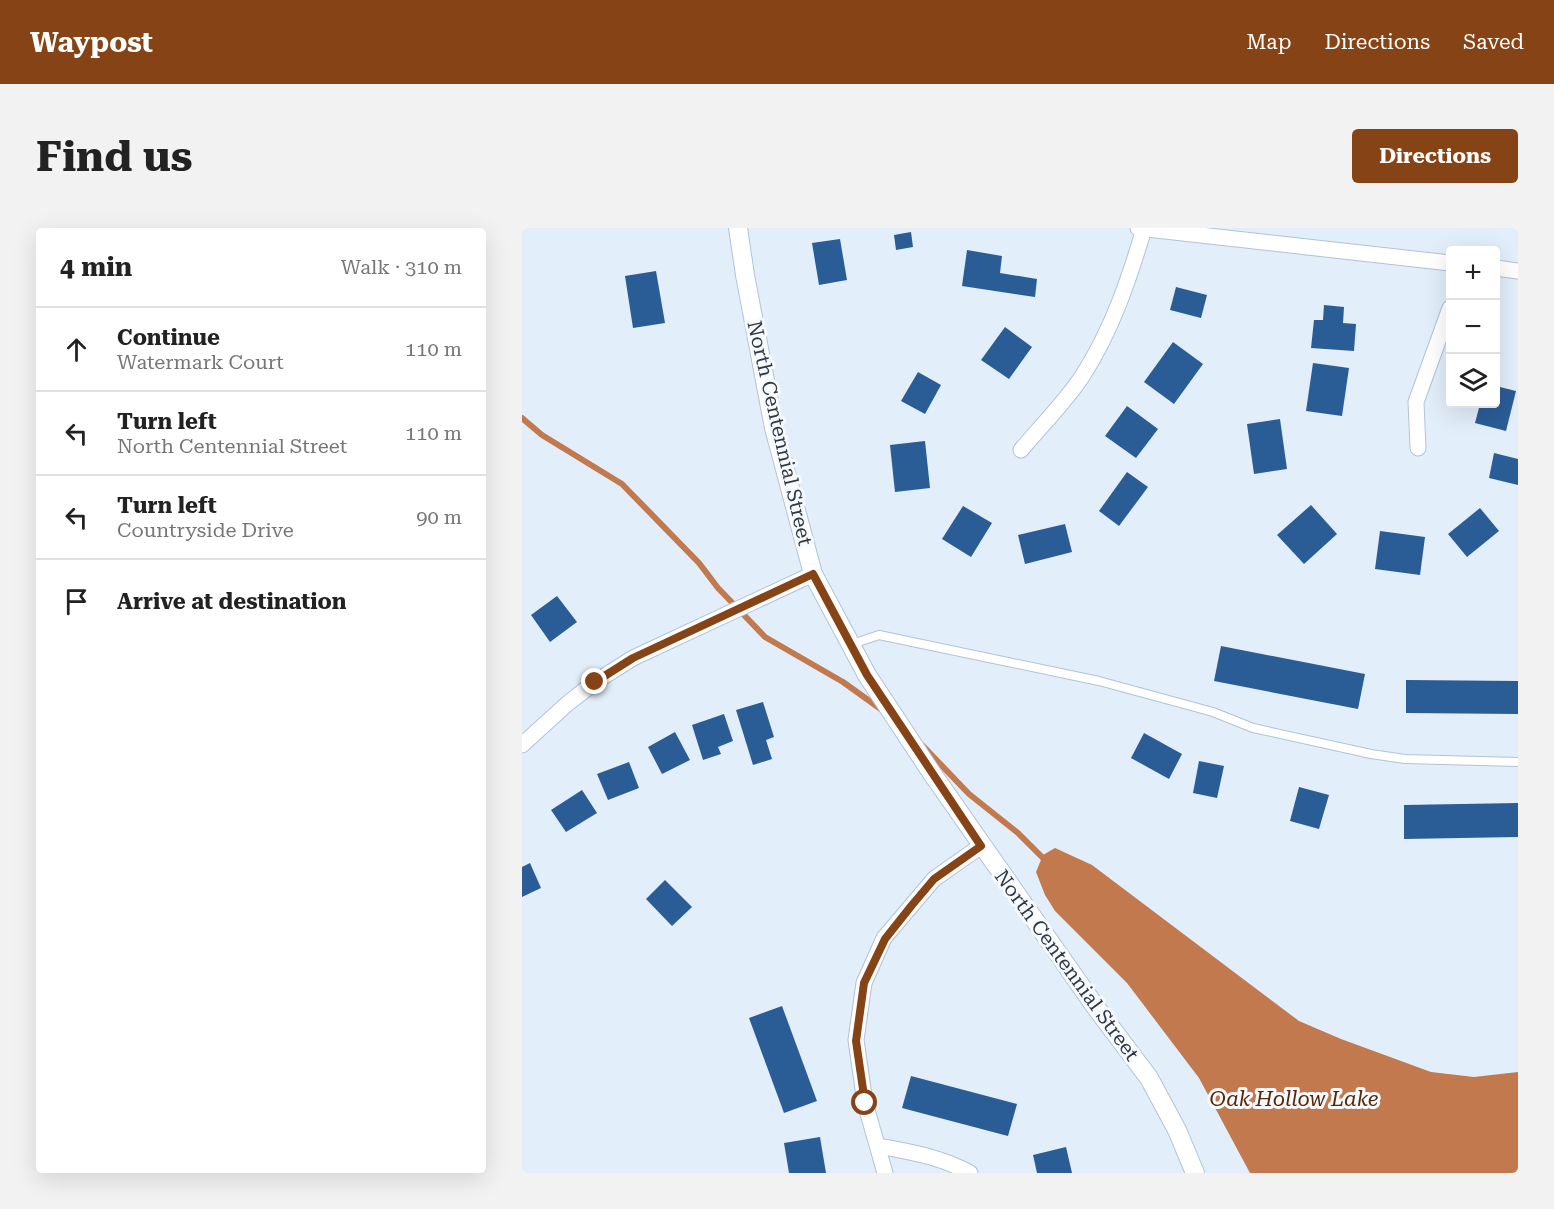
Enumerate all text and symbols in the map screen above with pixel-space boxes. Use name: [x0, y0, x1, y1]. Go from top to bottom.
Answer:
text: Waypost: [30, 26, 153, 59]
text: Map: [1247, 30, 1291, 54]
text: Directions: [1324, 30, 1430, 54]
text: Saved: [1463, 30, 1524, 54]
button: Directions: [1352, 129, 1518, 183]
text: Find us: [36, 132, 193, 181]
map controls: [1446, 246, 1500, 408]
button: +: [1446, 246, 1500, 300]
text: 4 min: [60, 252, 132, 282]
text: Walk · 310 m: [341, 255, 462, 279]
button: −: [1446, 300, 1500, 354]
street label: North Centennial Street: [742, 318, 818, 548]
text: Continue: [117, 325, 220, 350]
icon: ahead: [60, 333, 93, 366]
text: 110 m: [405, 337, 462, 361]
text: Watermark Court: [117, 350, 284, 374]
button: layers: [1446, 354, 1500, 408]
text: Turn left: [117, 409, 217, 434]
icon: left: [60, 417, 93, 450]
text: 110 m: [405, 421, 462, 445]
text: North Centennial Street: [117, 434, 347, 458]
text: Turn left: [117, 493, 217, 518]
icon: left: [60, 501, 93, 534]
text: 90 m: [416, 505, 462, 529]
text: Countryside Drive: [117, 518, 294, 542]
icon: arrive: [60, 585, 93, 618]
text: Arrive at destination: [117, 589, 346, 614]
route end: [581, 668, 607, 694]
street label: North Centennial Street: [990, 865, 1145, 1066]
water label: Oak Hollow Lake: [1210, 1087, 1378, 1111]
route start: [851, 1089, 877, 1115]

